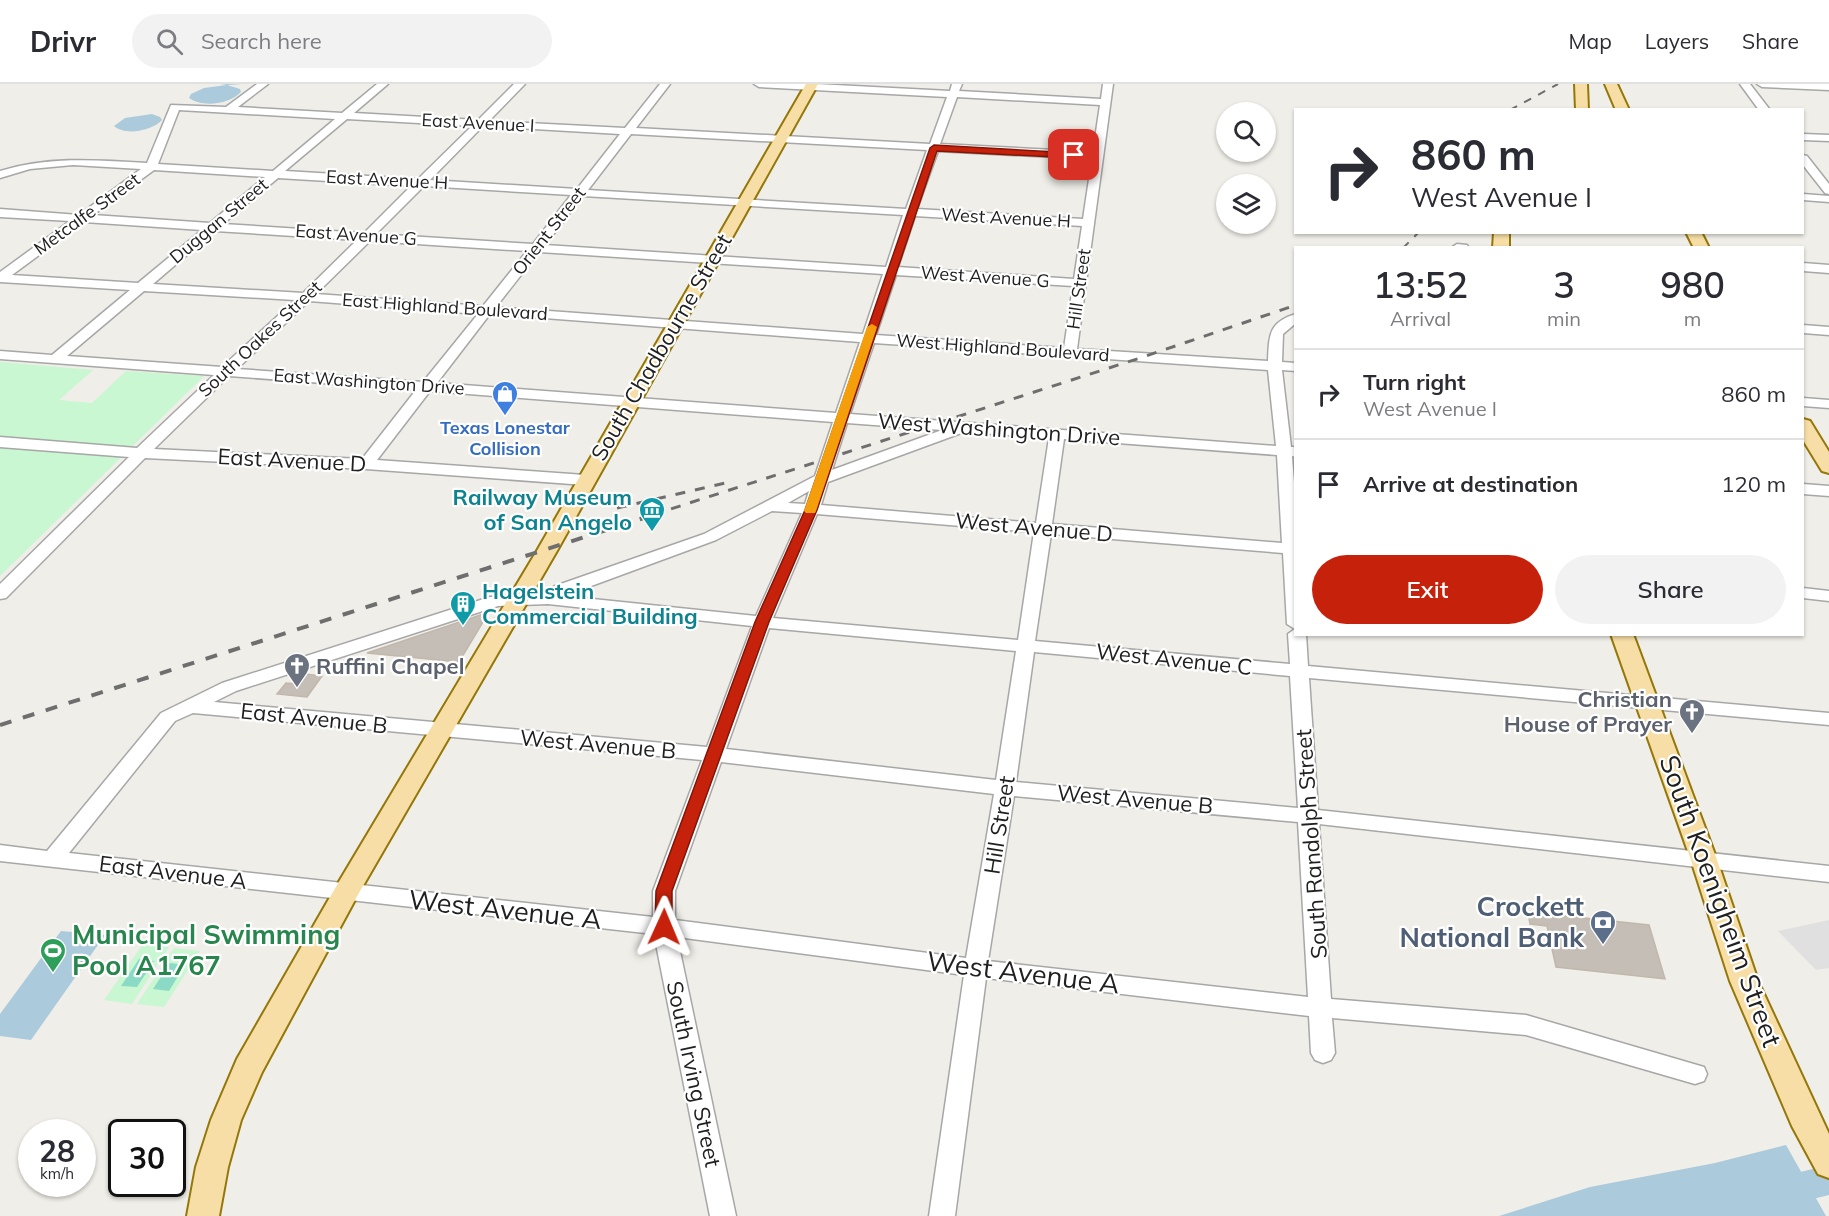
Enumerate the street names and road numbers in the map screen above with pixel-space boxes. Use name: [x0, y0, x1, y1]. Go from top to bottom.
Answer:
street label: East Avenue I: [421, 108, 535, 137]
street label: East Avenue H: [325, 165, 449, 194]
street label: Metcalfe Street: [29, 167, 144, 260]
street label: Duggan Street: [165, 173, 273, 268]
street label: Orient Street: [507, 182, 590, 279]
street label: West Avenue H: [941, 203, 1071, 232]
street label: East Avenue G: [295, 219, 418, 250]
street label: South Chadbourne Street: [584, 228, 738, 466]
street label: Hill Street: [1061, 247, 1096, 331]
street label: West Avenue G: [920, 261, 1050, 292]
street label: South Oakes Street: [193, 276, 326, 402]
street label: East Highland Boulevard: [342, 288, 549, 325]
street label: West Highland Boulevard: [896, 329, 1110, 366]
street label: East Washington Drive: [273, 363, 465, 400]
street label: West Washington Drive: [877, 407, 1121, 451]
street label: East Avenue D: [217, 442, 367, 478]
street label: West Avenue D: [954, 506, 1114, 548]
street label: West Avenue C: [1095, 637, 1253, 681]
street label: East Avenue B: [239, 696, 389, 740]
street label: West Avenue B: [519, 723, 677, 765]
street label: South Randolph Street: [1289, 728, 1333, 960]
street label: South Koenigheim Street: [1652, 750, 1790, 1051]
street label: Hill Street: [977, 774, 1021, 876]
street label: West Avenue B: [1056, 778, 1214, 820]
street label: East Avenue A: [97, 849, 249, 895]
street label: West Avenue A: [407, 882, 603, 936]
street label: West Avenue A: [925, 943, 1122, 1001]
street label: South Irving Street: [661, 979, 727, 1170]

